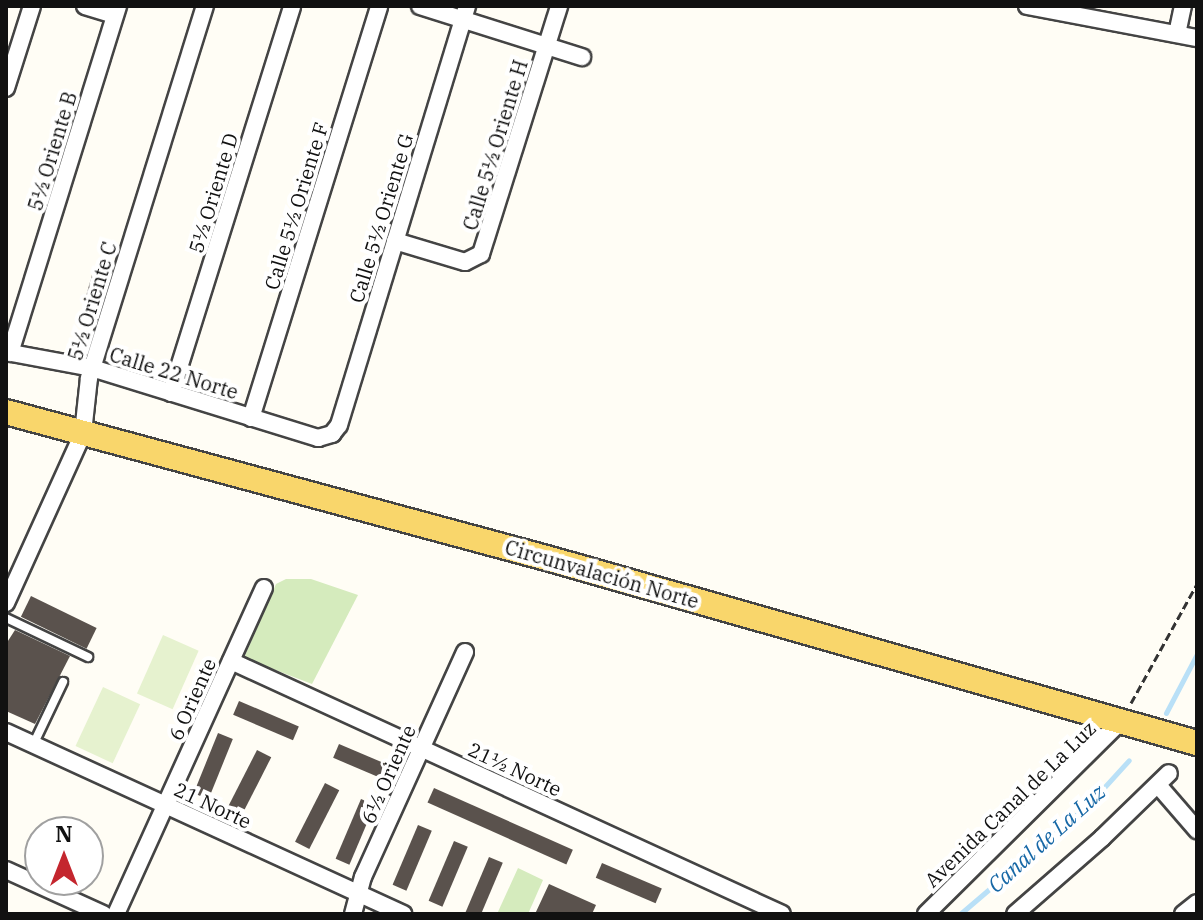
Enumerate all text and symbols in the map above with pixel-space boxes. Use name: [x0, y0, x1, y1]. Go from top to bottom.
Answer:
street label: Calle 5½ Oriente H: [458, 57, 532, 233]
street label: 5½ Oriente B: [22, 88, 82, 214]
street label: Calle 5½ Oriente F: [259, 119, 333, 293]
street label: 5½ Oriente D: [183, 130, 243, 256]
street label: Calle 5½ Oriente G: [344, 131, 418, 305]
street label: 5½ Oriente C: [63, 239, 121, 363]
street label: Calle 22 Norte: [107, 342, 241, 404]
street label: Circunvalación Norte: [502, 535, 702, 613]
street label: 6 Oriente: [163, 654, 221, 744]
street label: Avenida Canal de La Luz: [920, 716, 1100, 892]
street label: 6½ Oriente: [356, 721, 420, 827]
street label: 21½ Norte: [464, 737, 566, 801]
street label: 21 Norte: [171, 777, 255, 833]
water label: Canal de La Luz: [982, 778, 1110, 898]
north arrow: [24, 816, 104, 896]
text: N: [55, 819, 73, 848]

